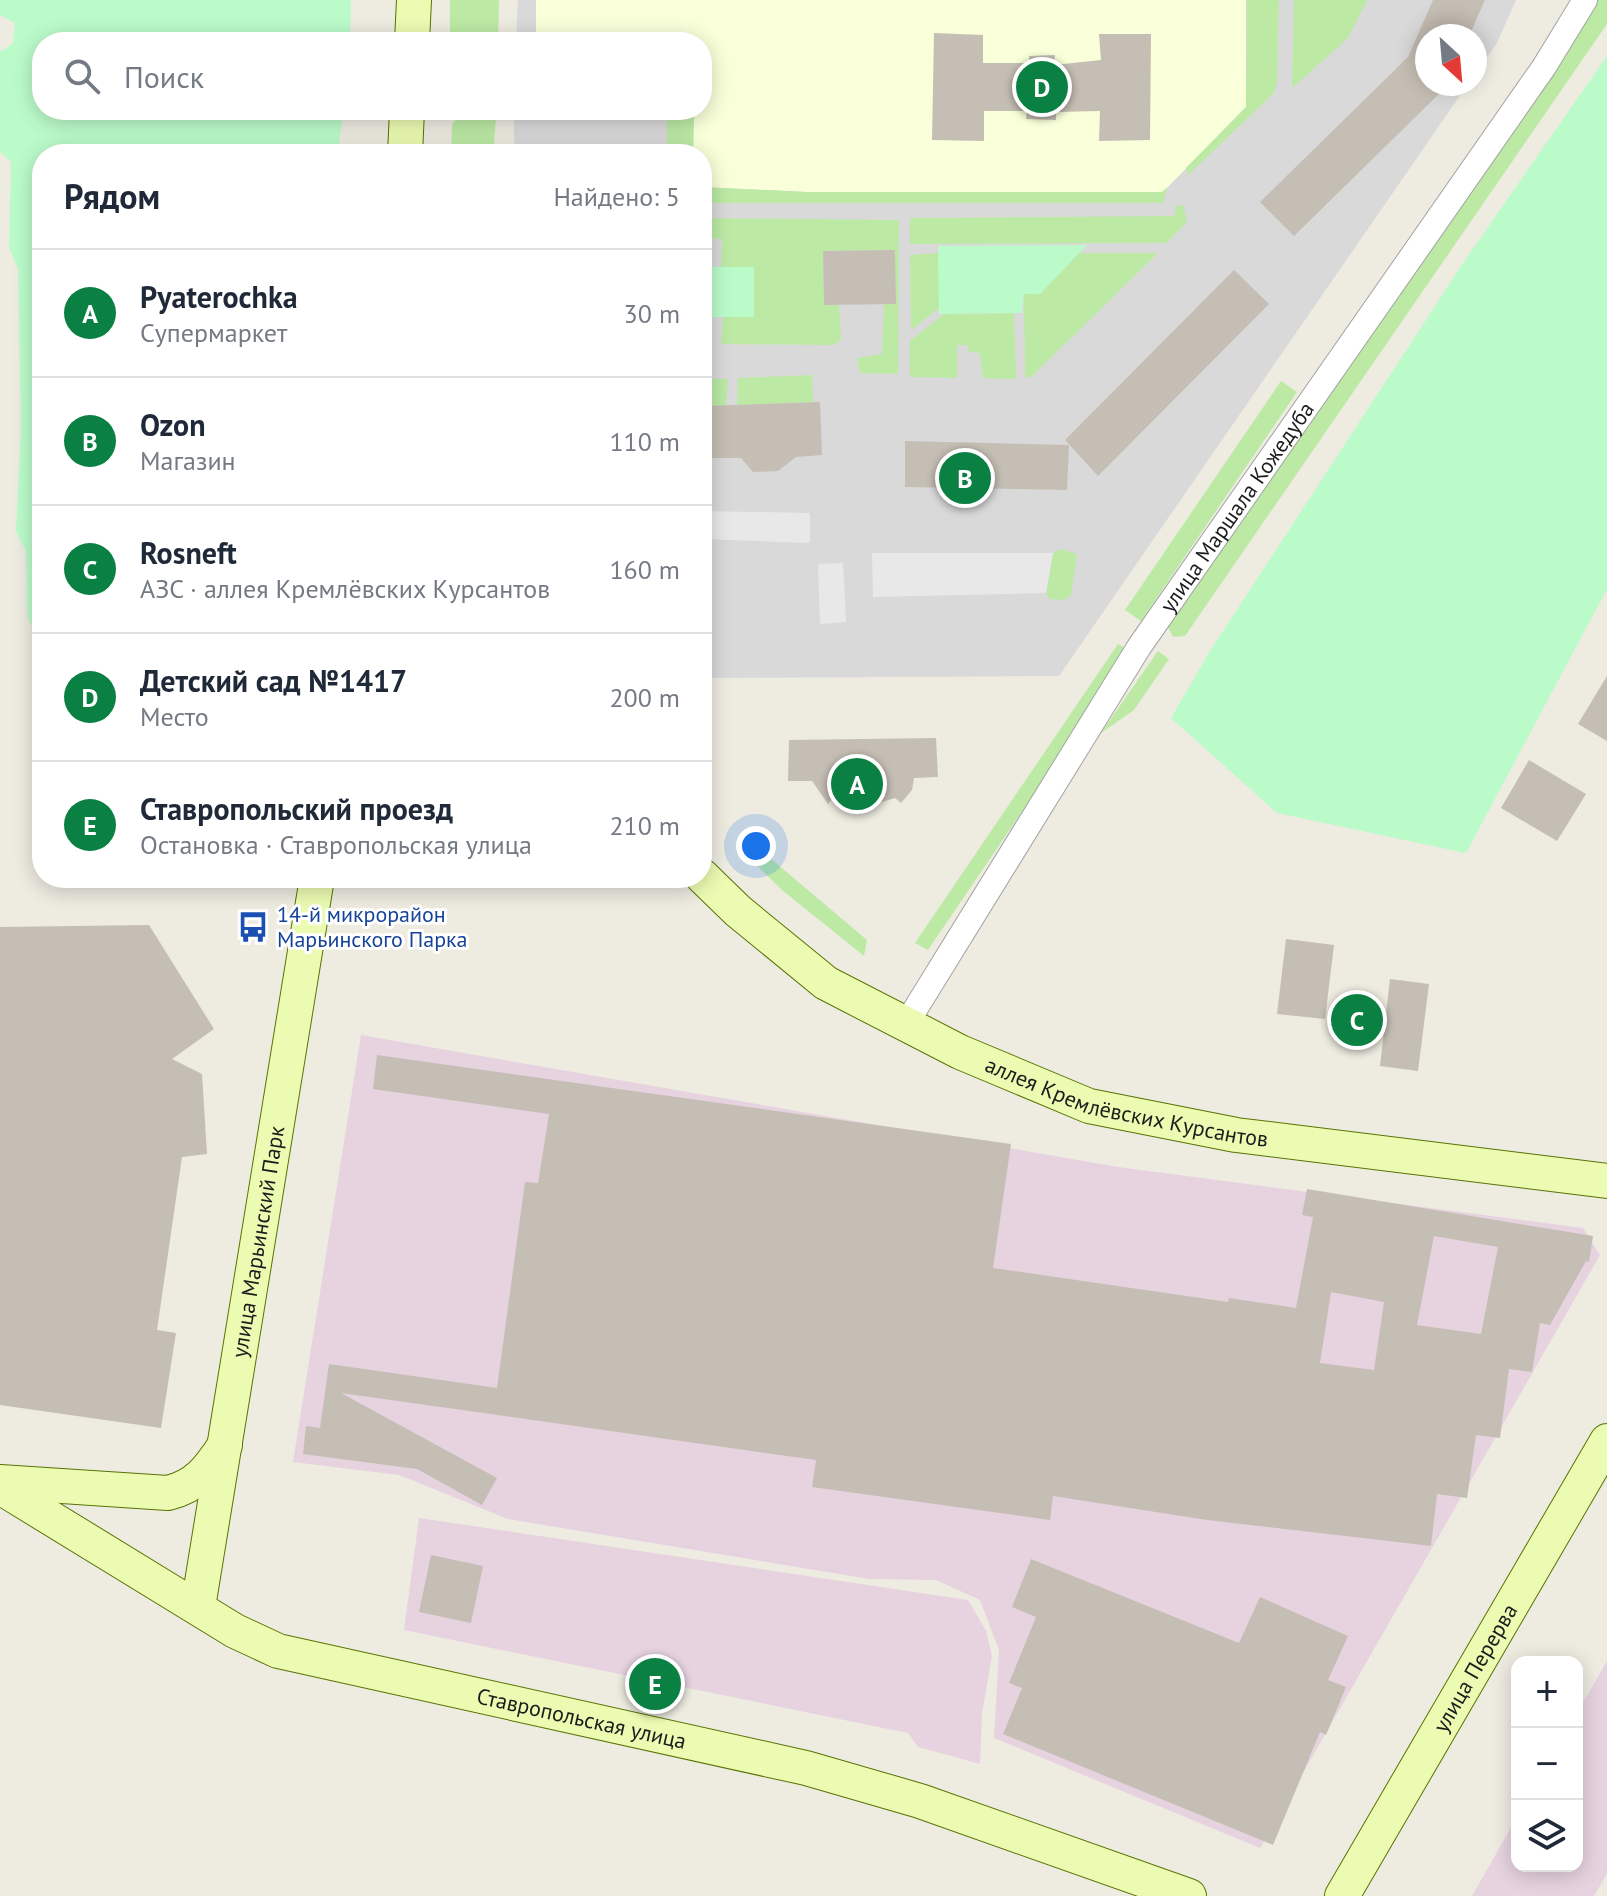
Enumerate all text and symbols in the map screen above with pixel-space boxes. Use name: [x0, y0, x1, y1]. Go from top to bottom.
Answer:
north arrow: [1415, 24, 1487, 96]
search box: [32, 32, 712, 120]
icon: search: [60, 54, 104, 98]
text: Поиск: [124, 57, 204, 96]
pin: D: [1016, 57, 1068, 117]
text: Рядом: [64, 174, 160, 218]
text: Найдено: 5: [553, 180, 680, 213]
text: Pyaterochka: [140, 277, 298, 316]
text: A: [82, 297, 98, 330]
text: 30 m: [624, 297, 680, 330]
text: Супермаркет: [140, 316, 287, 349]
street label: улица Маршала Кожедуба: [1154, 396, 1320, 618]
text: Ozon: [140, 405, 206, 444]
text: B: [82, 425, 98, 458]
text: 110 m: [609, 425, 680, 458]
text: Магазин: [140, 444, 236, 477]
pin: B: [939, 448, 991, 508]
text: Rosneft: [140, 533, 237, 572]
text: C: [83, 553, 97, 586]
text: 160 m: [609, 553, 680, 586]
text: АЗС · аллея Кремлёвских Курсантов: [140, 572, 550, 605]
text: Детский сад №1417: [140, 661, 407, 700]
text: D: [82, 681, 98, 714]
text: 200 m: [609, 681, 680, 714]
text: Место: [140, 700, 209, 733]
pin: A: [831, 754, 883, 814]
text: Ставропольский проезд: [140, 789, 453, 828]
text: E: [83, 809, 97, 842]
text: 210 m: [609, 809, 680, 842]
your location: [736, 826, 776, 866]
text: Остановка · Ставропольская улица: [140, 828, 532, 861]
place label: 14-й микрорайон Марьинского Парка: [277, 900, 467, 953]
bus stop icon: 14-й микрорайон Марьинского Парка: [236, 910, 270, 944]
pin: C: [1331, 990, 1383, 1050]
street label: аллея Кремлёвских Курсантов: [981, 1050, 1270, 1153]
street label: улица Марьинский Парк: [225, 1123, 290, 1360]
street label: улица Перерва: [1426, 1598, 1523, 1737]
pin: E: [629, 1654, 681, 1714]
map controls: [1511, 1656, 1583, 1872]
button: +: [1511, 1656, 1583, 1728]
street label: Ставропольская улица: [474, 1681, 689, 1755]
button: −: [1511, 1728, 1583, 1800]
button: layers: [1511, 1800, 1583, 1872]

